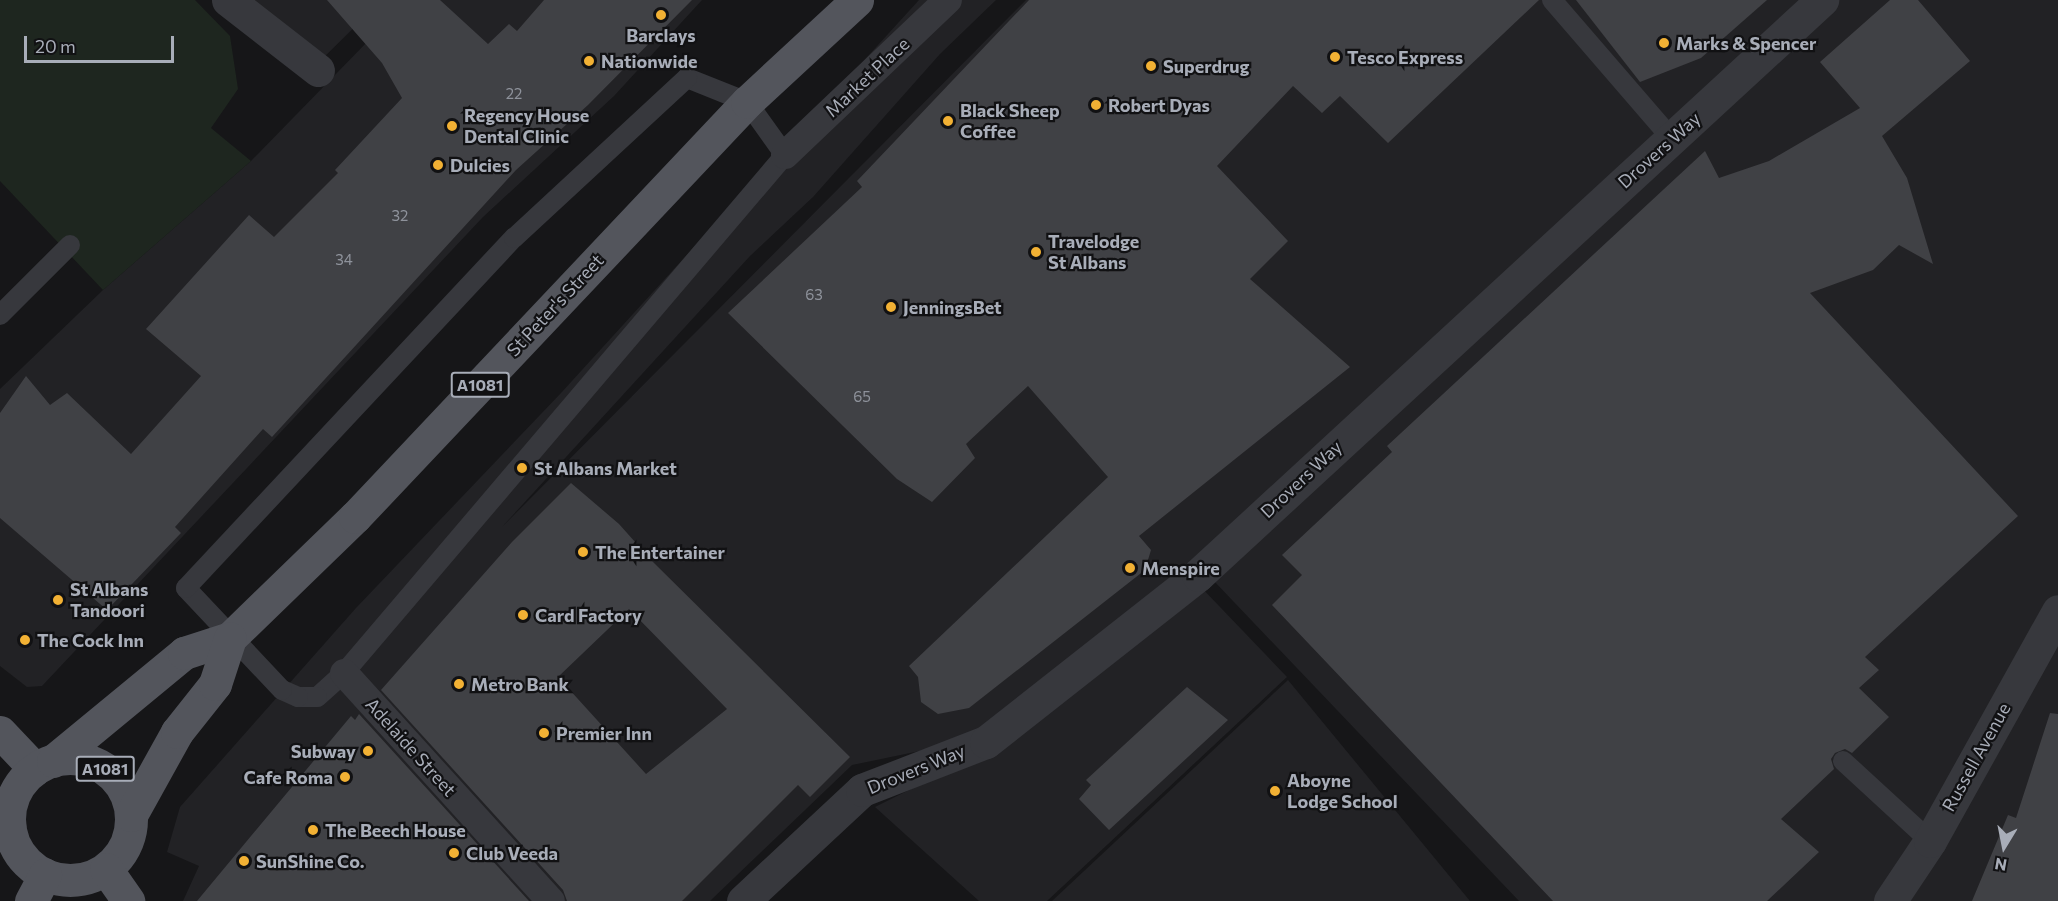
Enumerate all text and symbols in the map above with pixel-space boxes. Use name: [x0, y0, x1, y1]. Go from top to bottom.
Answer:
marker: Barclays: [654, 8, 668, 22]
scale bar: [27, 24, 177, 62]
place label: Barclays: [626, 24, 696, 46]
place label: Marks & Spencer: [1676, 32, 1816, 54]
street label: Market Place: [821, 33, 913, 121]
text: 20 m: [35, 35, 76, 57]
marker: Marks & Spencer: [1657, 36, 1671, 50]
place label: Tesco Express: [1347, 46, 1463, 68]
place label: Nationwide: [601, 50, 698, 72]
marker: Tesco Express: [1328, 50, 1342, 64]
marker: Nationwide: [582, 54, 596, 68]
place label: Superdrug: [1163, 55, 1250, 77]
marker: Superdrug: [1144, 59, 1158, 73]
house number: 22: [506, 85, 522, 103]
place label: Robert Dyas: [1108, 94, 1210, 116]
marker: Robert Dyas: [1089, 98, 1103, 112]
place label: Black Sheep Coffee: [960, 100, 1060, 142]
place label: Regency House Dental Clinic: [464, 105, 589, 148]
street label: Drovers Way: [1613, 107, 1705, 193]
marker: Black Sheep Coffee: [941, 114, 955, 128]
marker: Regency House Dental Clinic: [445, 119, 459, 133]
place label: Dulcies: [450, 154, 510, 176]
marker: Dulcies: [431, 158, 445, 172]
house number: 32: [392, 207, 408, 225]
place label: Travelodge St Albans: [1048, 231, 1139, 274]
marker: Travelodge St Albans: [1029, 245, 1043, 259]
street label: St Peter's Street: [502, 249, 608, 361]
house number: 34: [335, 251, 353, 269]
house number: 63: [805, 286, 823, 304]
place label: JenningsBet: [903, 296, 1002, 318]
marker: JenningsBet: [884, 300, 898, 314]
road number: A1081: [450, 372, 510, 398]
house number: 65: [853, 388, 871, 406]
street label: Drovers Way: [1256, 436, 1346, 522]
place label: St Albans Market: [534, 457, 677, 479]
marker: St Albans Market: [515, 461, 529, 475]
place label: The Entertainer: [595, 541, 725, 563]
marker: The Entertainer: [576, 545, 590, 559]
place label: Menspire: [1142, 557, 1220, 579]
marker: Menspire: [1123, 561, 1137, 575]
place label: St Albans Tandoori: [70, 579, 148, 622]
marker: St Albans Tandoori: [51, 593, 65, 607]
place label: Card Factory: [535, 604, 642, 626]
marker: Card Factory: [516, 608, 530, 622]
place label: The Cock Inn: [37, 629, 144, 651]
marker: The Cock Inn: [18, 633, 32, 647]
place label: Metro Bank: [471, 673, 569, 695]
marker: Metro Bank: [452, 677, 466, 691]
street label: Adelaide Street: [361, 693, 461, 801]
street label: Russell Avenue: [1937, 699, 2015, 815]
place label: Premier Inn: [556, 722, 652, 744]
marker: Premier Inn: [537, 726, 551, 740]
place label: Subway: [291, 740, 356, 762]
street label: Drovers Way: [864, 740, 968, 798]
marker: Subway: [361, 744, 375, 758]
road number: A1081: [75, 756, 135, 782]
place label: Cafe Roma: [244, 766, 333, 788]
marker: Cafe Roma: [338, 770, 352, 784]
place label: Aboyne Lodge School: [1287, 770, 1398, 812]
marker: Aboyne Lodge School: [1268, 784, 1282, 798]
north arrow: [1974, 817, 2034, 877]
place label: The Beech House: [325, 819, 466, 841]
marker: The Beech House: [306, 823, 320, 837]
place label: Club Veeda: [466, 842, 558, 864]
marker: Club Veeda: [447, 846, 461, 860]
place label: SunShine Co.: [256, 850, 365, 872]
marker: SunShine Co.: [237, 854, 251, 868]
text: N: [1993, 855, 2008, 876]

